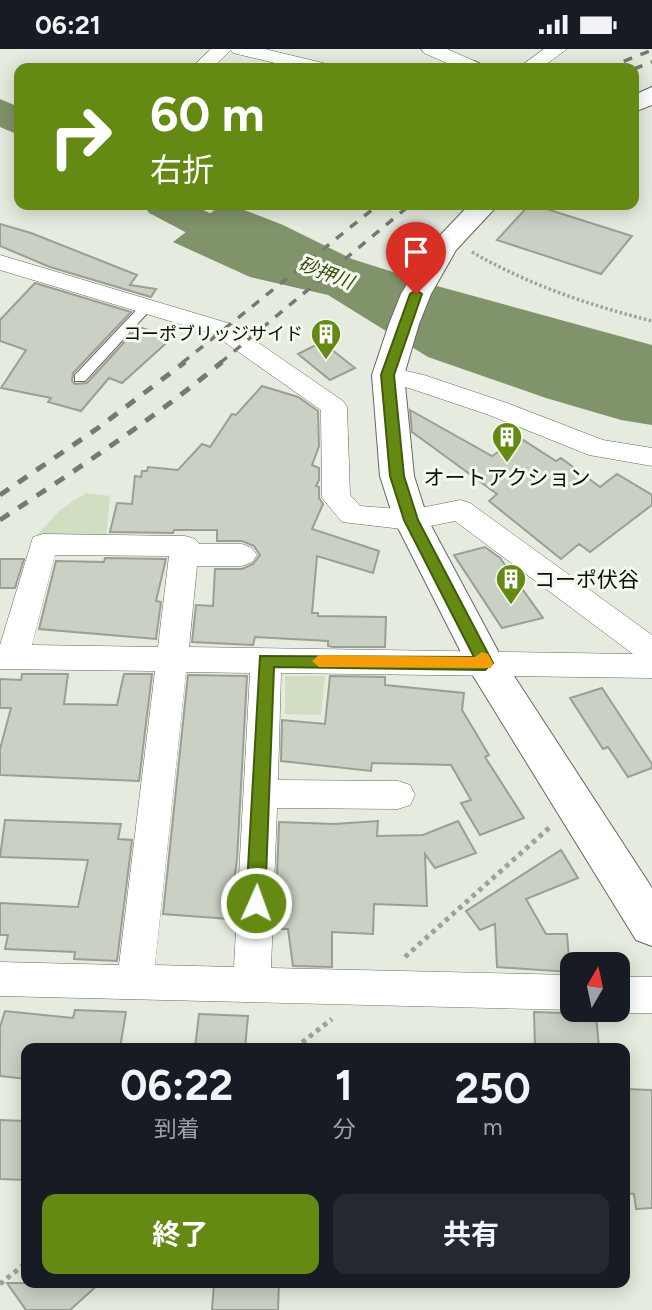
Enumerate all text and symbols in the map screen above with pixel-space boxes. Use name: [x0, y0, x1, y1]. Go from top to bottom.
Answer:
text: 06:21: [35, 9, 101, 41]
text: 60 m: [150, 84, 265, 143]
icon: right: [35, 91, 126, 182]
text: 右折: [150, 151, 214, 189]
pin: [386, 222, 446, 294]
icon: arrive: [397, 233, 435, 271]
water label: 砂押川: [295, 252, 359, 295]
building icon: コーポブリッジサイド: [309, 317, 343, 361]
place label: コーポブリッジサイド: [123, 323, 303, 345]
building icon: オートアクション: [490, 420, 524, 464]
place label: オートアクション: [424, 465, 590, 490]
building icon: コーポ伏谷: [494, 562, 528, 606]
place label: コーポ伏谷: [534, 567, 639, 592]
position arrow: [219, 866, 293, 940]
north arrow: [560, 952, 630, 1022]
map controls: [560, 952, 630, 1022]
text: 06:22: [120, 1060, 233, 1111]
text: 1: [335, 1060, 353, 1111]
text: 250: [455, 1063, 531, 1114]
text: m: [483, 1113, 503, 1141]
text: 到着: [154, 1115, 200, 1143]
text: 分: [332, 1115, 355, 1143]
button: 終了: [42, 1194, 319, 1274]
button: 共有: [333, 1194, 609, 1274]

